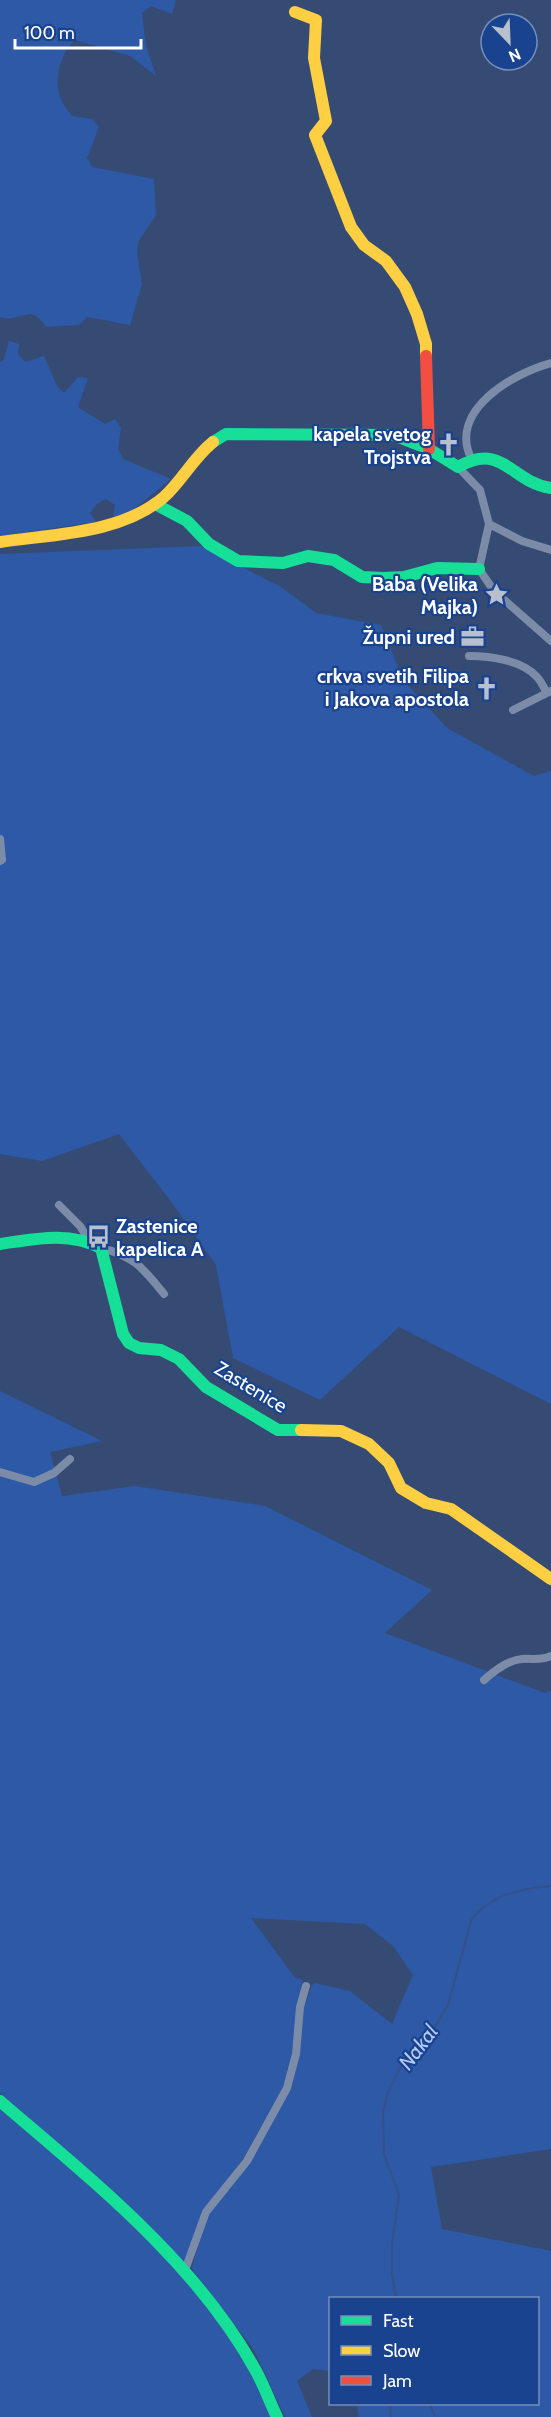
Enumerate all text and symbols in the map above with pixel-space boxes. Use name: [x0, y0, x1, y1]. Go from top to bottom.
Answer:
scale bar: [15, 12, 141, 50]
north arrow: [479, 12, 539, 72]
text: 100 m: [24, 22, 75, 44]
text: N: [506, 44, 524, 66]
place label: kapela svetog Trojstva: [313, 422, 431, 469]
church icon: kapela svetog Trojstva: [436, 432, 462, 458]
place label: Baba (Velika Majka): [372, 572, 478, 619]
place icon: Baba (Velika Majka): [483, 582, 509, 608]
office icon: Župni ured: [460, 624, 486, 650]
place label: Župni ured: [363, 625, 455, 649]
place label: crkva svetih Filipa i Jakova apostola: [317, 664, 469, 711]
church icon: crkva svetih Filipa i Jakova apostola: [474, 675, 500, 701]
place label: Zastenice kapelica A: [116, 1214, 204, 1261]
bus stop icon: Zastenice kapelica A: [85, 1224, 111, 1250]
street label: Zastenice: [210, 1356, 292, 1418]
water label: Nakal: [393, 2019, 443, 2075]
legend: [329, 2297, 539, 2405]
text: Fast: [383, 2310, 414, 2332]
text: Slow: [383, 2340, 420, 2362]
text: Jam: [382, 2370, 412, 2392]

